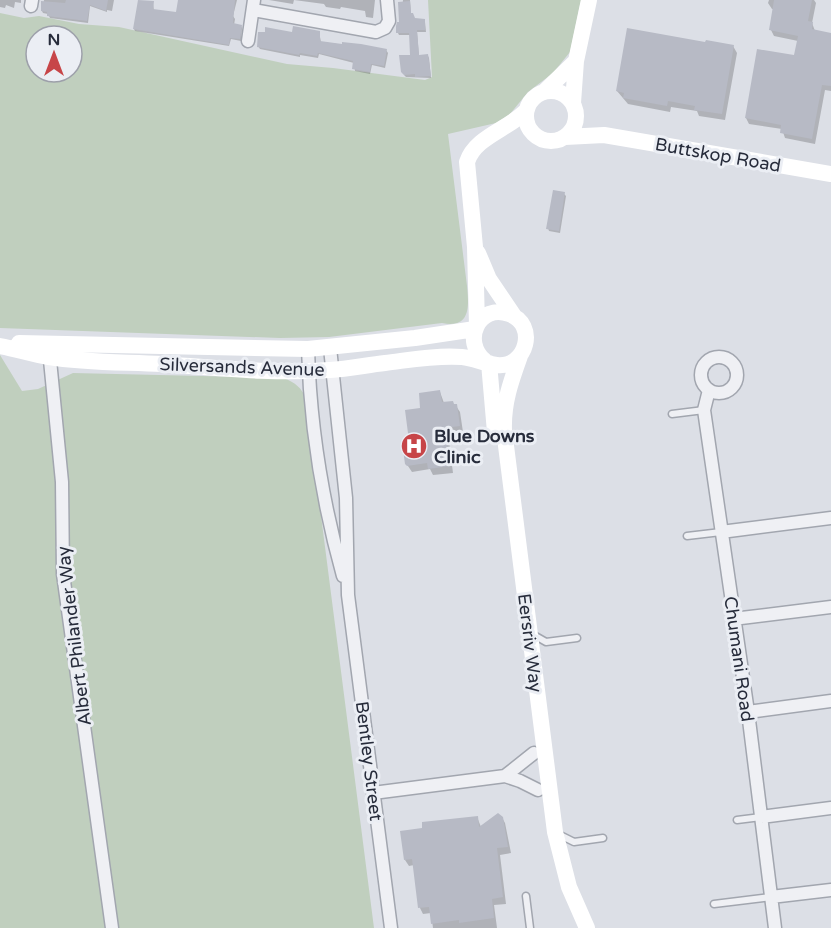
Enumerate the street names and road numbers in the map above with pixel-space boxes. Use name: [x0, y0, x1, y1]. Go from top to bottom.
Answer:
street label: Buttskop Road: [653, 133, 783, 177]
street label: Silversands Avenue: [159, 353, 325, 381]
street label: Albert Philander Way: [52, 545, 96, 727]
street label: Eersriv Way: [513, 592, 547, 694]
street label: Chumani Road: [719, 595, 759, 723]
street label: Bentley Street: [351, 700, 387, 822]

